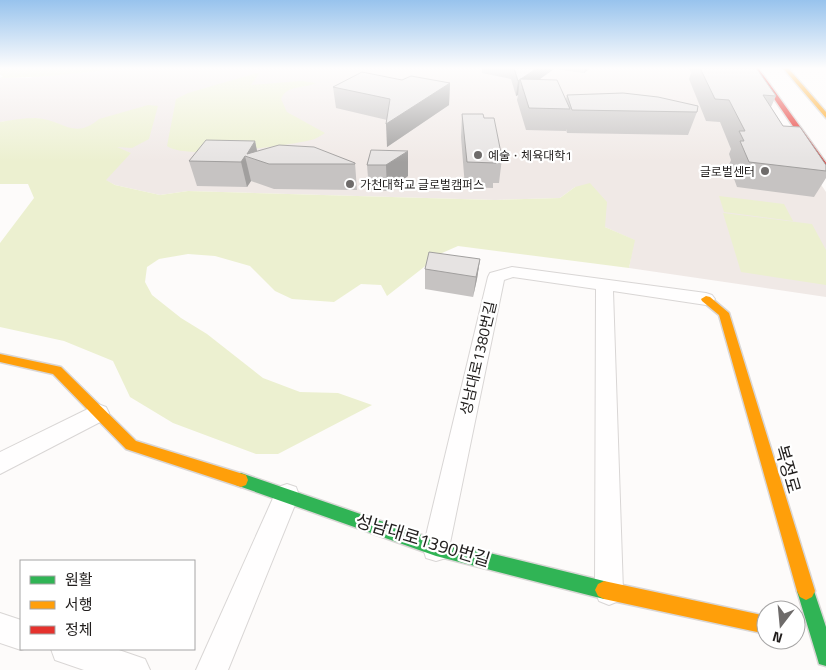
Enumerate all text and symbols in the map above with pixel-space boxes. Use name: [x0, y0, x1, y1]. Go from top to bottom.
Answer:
place label: 예술ㆍ체육대학1: [488, 146, 572, 165]
marker: 예술ㆍ체육대학1: [472, 149, 484, 161]
place label: 글로벌센터: [700, 162, 755, 181]
marker: 글로벌센터: [759, 165, 771, 177]
place label: 가천대학교 글로벌캠퍼스: [360, 175, 484, 194]
marker: 가천대학교 글로벌캠퍼스: [344, 178, 356, 190]
street label: 성남대로1380번길: [454, 299, 502, 417]
street label: 복정로: [768, 441, 808, 497]
street label: 성남대로1390번길: [352, 507, 494, 573]
legend: [20, 560, 195, 650]
text: 원활: [65, 568, 93, 591]
text: 서행: [65, 593, 93, 616]
north arrow: [756, 600, 806, 650]
text: 정체: [65, 618, 93, 641]
text: N: [770, 627, 785, 649]

